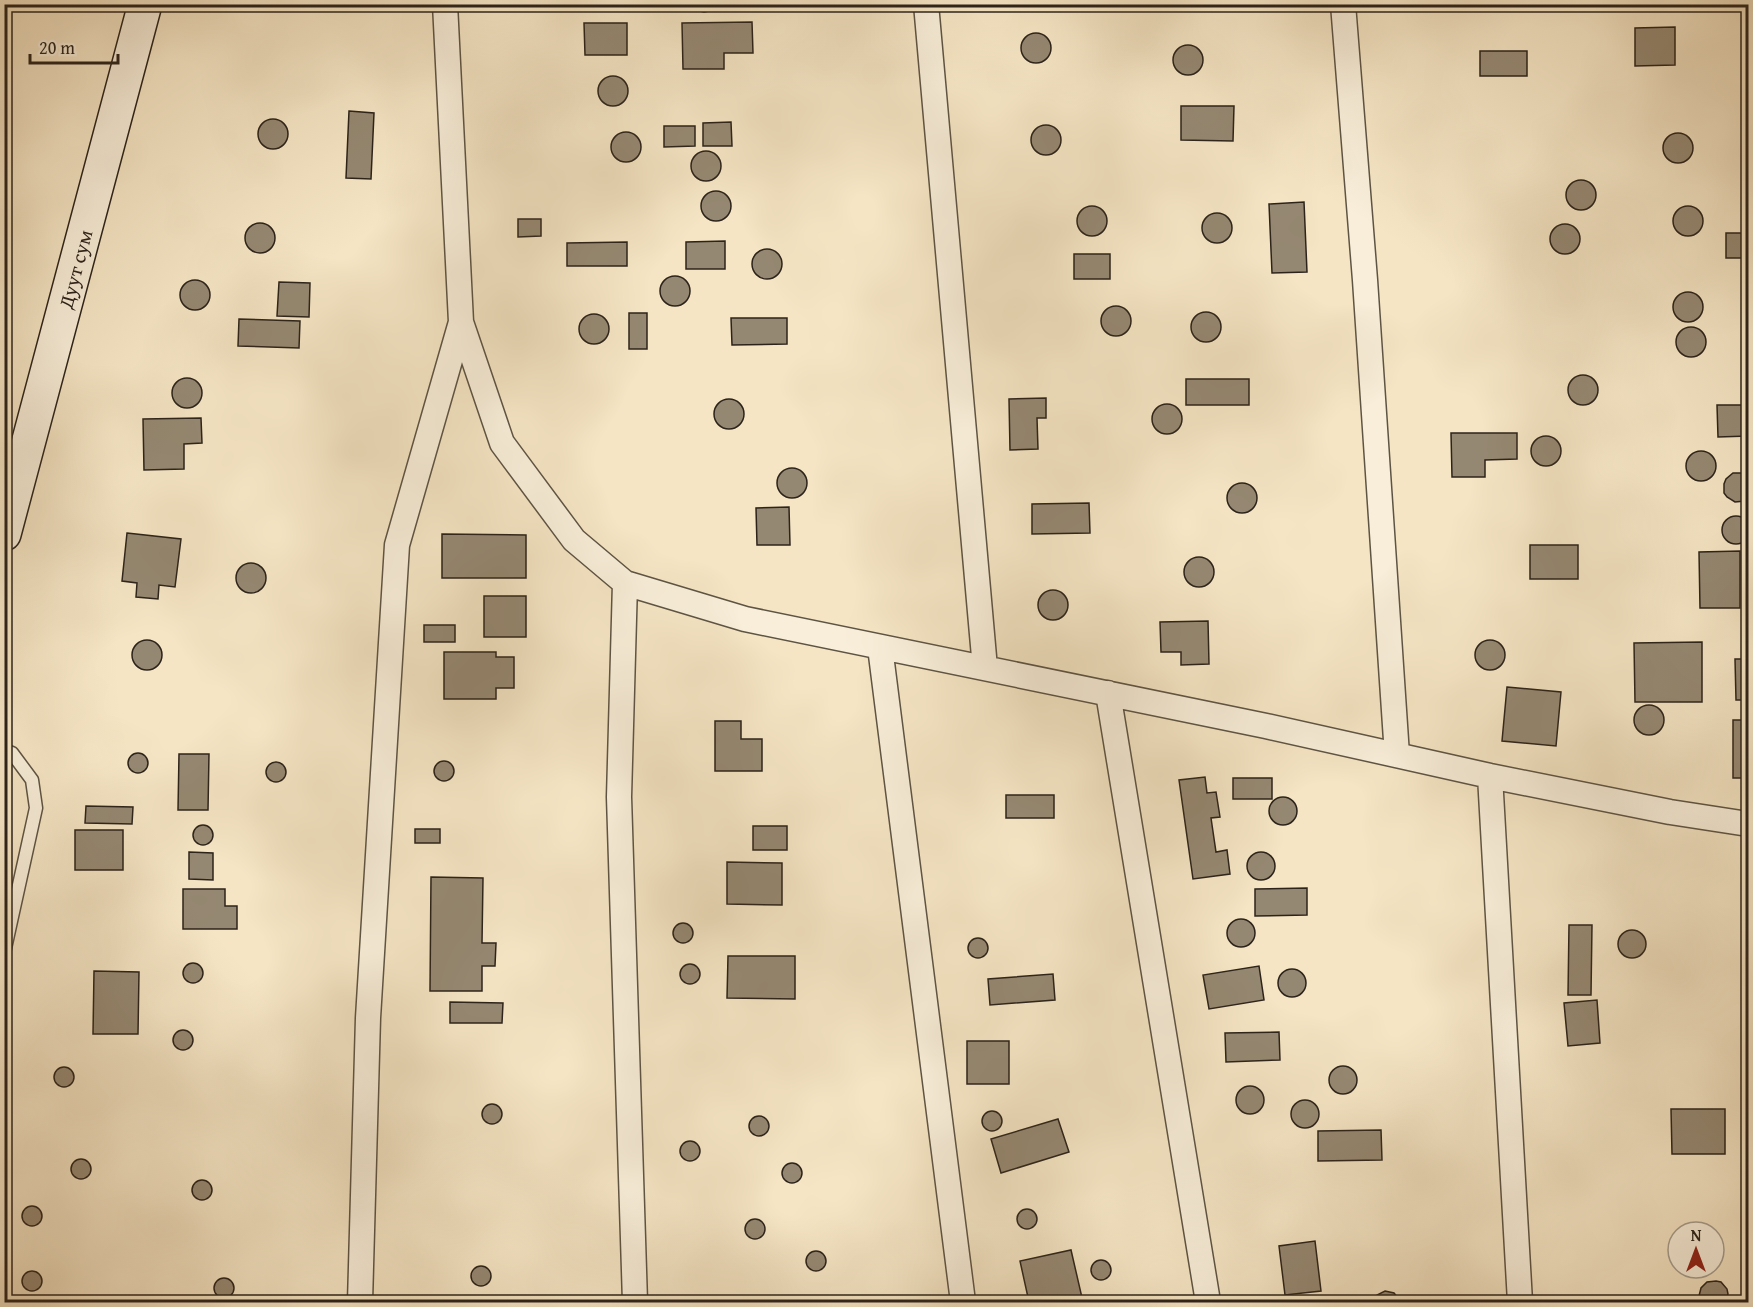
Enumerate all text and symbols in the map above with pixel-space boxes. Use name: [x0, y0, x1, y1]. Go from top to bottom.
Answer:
scale bar: [30, 27, 118, 65]
text: 20 m: [39, 34, 75, 61]
street label: Дуут сум: [50, 226, 99, 313]
north arrow: [1666, 1220, 1726, 1280]
text: N: [1691, 1223, 1702, 1247]

